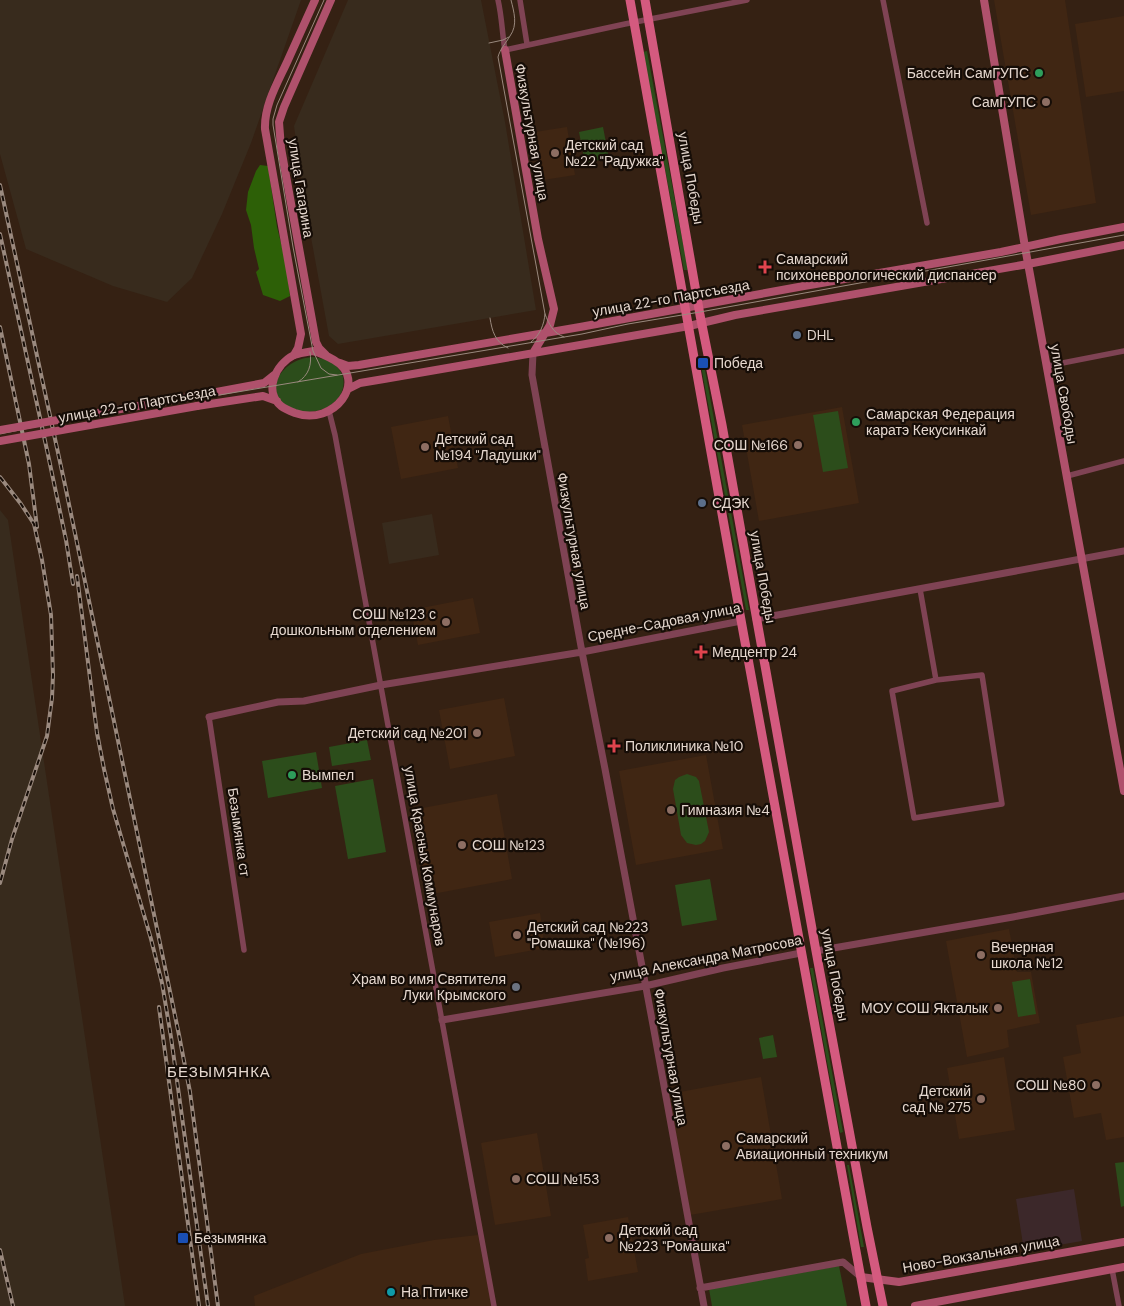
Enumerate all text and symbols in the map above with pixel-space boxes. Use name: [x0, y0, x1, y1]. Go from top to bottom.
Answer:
street label: Физкультурная улица: [511, 62, 553, 202]
place label: Бассейн СамГУПС: [907, 64, 1029, 82]
marker: Бассейн СамГУПС: [1033, 67, 1045, 79]
place label: СамГУПС: [972, 93, 1036, 111]
marker: СамГУПС: [1040, 96, 1052, 108]
street label: улица Победы: [674, 130, 708, 226]
place label: Детский сад №22 "Радужка": [565, 136, 664, 170]
street label: улица Гагарина: [284, 137, 318, 239]
marker: Детский сад №22 "Радужка": [549, 147, 561, 159]
place label: Самарский психоневрологический диспансер: [776, 250, 997, 284]
marker: Самарский психоневрологический диспансер: [758, 260, 772, 274]
street label: улица 22-го Партсъезда: [591, 275, 751, 321]
place label: DHL: [807, 326, 834, 344]
marker: DHL: [791, 329, 803, 341]
street label: улица Свободы: [1046, 343, 1082, 445]
place label: Победа: [714, 354, 763, 372]
marker: Победа: [696, 356, 710, 370]
street label: улица 22-го Партсъезда: [57, 381, 217, 427]
place label: Самарская Федерация каратэ Кекусинкай: [866, 405, 1015, 439]
marker: Самарская Федерация каратэ Кекусинкай: [850, 416, 862, 428]
place label: Детский сад №194 "Ладушки": [435, 430, 541, 464]
place label: СОШ №166: [714, 436, 788, 454]
marker: СОШ №166: [792, 439, 804, 451]
marker: Детский сад №194 "Ладушки": [419, 441, 431, 453]
street label: Физкультурная улица: [553, 471, 595, 611]
place label: СДЭК: [712, 494, 750, 512]
marker: СДЭК: [696, 497, 708, 509]
street label: улица Победы: [746, 529, 780, 625]
street label: Средне-Садовая улица: [586, 598, 742, 646]
place label: СОШ №123 с дошкольным отделением: [271, 605, 436, 639]
marker: СОШ №123 с дошкольным отделением: [440, 616, 452, 628]
place label: Медцентр 24: [712, 643, 798, 661]
marker: Медцентр 24: [694, 645, 708, 659]
place label: Детский сад №201: [348, 724, 467, 742]
marker: Детский сад №201: [471, 727, 483, 739]
place label: Поликлиника №10: [625, 737, 743, 755]
marker: Поликлиника №10: [607, 739, 621, 753]
street label: улица Красных Коммунаров: [400, 765, 450, 947]
place label: Вымпел: [302, 766, 354, 784]
marker: Вымпел: [286, 769, 298, 781]
street label: Безымянка ст: [224, 786, 254, 878]
place label: Гимназия №4: [681, 801, 770, 819]
marker: Гимназия №4: [665, 804, 677, 816]
place label: СОШ №123: [472, 836, 545, 854]
marker: СОШ №123: [456, 839, 468, 851]
place label: Детский сад №223 "Ромашка" (№196): [527, 918, 649, 952]
street label: улица Победы: [817, 927, 853, 1023]
marker: Детский сад №223 "Ромашка" (№196): [511, 929, 523, 941]
street label: улица Александра Матросова: [609, 931, 804, 985]
place label: Вечерная школа №12: [991, 938, 1063, 972]
marker: Вечерная школа №12: [975, 949, 987, 961]
place label: Храм во имя Святителя Луки Крымского: [352, 970, 506, 1004]
marker: Храм во имя Святителя Луки Крымского: [510, 981, 522, 993]
street label: Физкультурная улица: [650, 987, 692, 1127]
place label: МОУ СОШ Якталык: [861, 999, 989, 1017]
marker: МОУ СОШ Якталык: [992, 1002, 1004, 1014]
district label: БЕЗЫМЯНКА: [167, 1062, 271, 1082]
place label: СОШ №80: [1016, 1076, 1086, 1094]
marker: СОШ №80: [1090, 1079, 1102, 1091]
place label: Детский сад № 275: [902, 1082, 971, 1116]
marker: Детский сад № 275: [975, 1093, 987, 1105]
place label: Самарский Авиационный техникум: [736, 1129, 888, 1163]
marker: Самарский Авиационный техникум: [720, 1140, 732, 1152]
place label: СОШ №153: [526, 1170, 599, 1188]
marker: СОШ №153: [510, 1173, 522, 1185]
place label: Детский сад №223 "Ромашка": [619, 1221, 730, 1255]
place label: Безымянка: [194, 1229, 267, 1247]
marker: Безымянка: [176, 1231, 190, 1245]
street label: Ново-Вокзальная улица: [901, 1231, 1061, 1277]
marker: Детский сад №223 "Ромашка": [603, 1232, 615, 1244]
place label: На Птичке: [401, 1283, 468, 1301]
marker: На Птичке: [385, 1286, 397, 1298]

